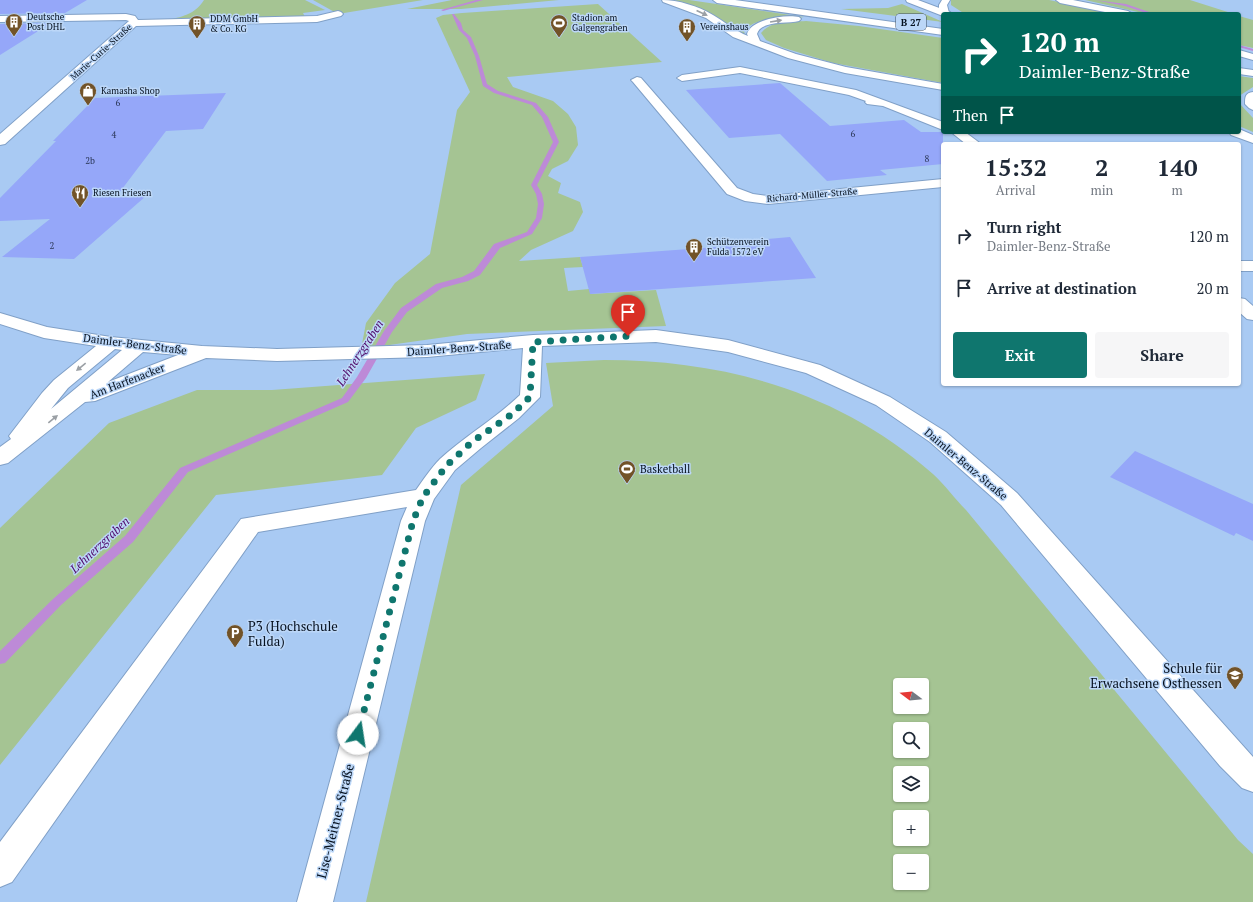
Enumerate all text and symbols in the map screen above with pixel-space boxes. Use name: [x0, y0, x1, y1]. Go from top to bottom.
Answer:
one-way arrow: [697, 10, 708, 16]
place label: Deutsche Post DHL: [27, 11, 65, 33]
building icon: Deutsche Post DHL: [4, 12, 24, 37]
place label: Stadion am Galgengraben: [572, 12, 628, 34]
place label: DDM GmbH & Co. KG: [210, 13, 259, 35]
sports icon: Stadion am Galgengraben: [549, 13, 569, 38]
building icon: DDM GmbH & Co. KG: [187, 14, 207, 39]
road number: B 27: [896, 14, 926, 30]
building icon: Vereinshaus: [677, 17, 697, 42]
one-way arrow: [770, 18, 782, 24]
street label: Marie-Curie-Straße: [68, 21, 135, 83]
place label: Vereinshaus: [700, 21, 749, 33]
text: 120 m: [1019, 23, 1100, 60]
icon: right: [953, 28, 1005, 80]
text: Daimler-Benz-Straße: [1019, 59, 1190, 83]
shop icon: Kamasha Shop: [78, 81, 98, 106]
place label: Kamasha Shop: [101, 85, 160, 97]
house number: 6: [116, 97, 121, 109]
icon: arrive: [996, 104, 1018, 126]
text: Then: [953, 105, 988, 125]
house number: 6: [851, 128, 856, 140]
house number: 4: [112, 129, 117, 141]
text: 15:32: [984, 151, 1047, 183]
text: 2: [1095, 151, 1109, 183]
text: 140: [1157, 151, 1197, 183]
house number: 8: [925, 153, 930, 165]
house number: 2b: [85, 155, 95, 167]
text: Arrival: [996, 181, 1036, 199]
text: min: [1090, 181, 1113, 199]
text: m: [1172, 181, 1183, 199]
restaurant icon: Riesen Friesen: [70, 183, 90, 208]
street label: Richard-Müller-Straße: [766, 185, 858, 205]
place label: Riesen Friesen: [93, 187, 152, 199]
text: Turn right: [987, 217, 1062, 237]
icon: right: [953, 225, 975, 247]
text: 120 m: [1188, 226, 1229, 246]
place label: Schützenverein Fulda 1572 eV: [707, 236, 770, 258]
building icon: Schützenverein Fulda 1572 eV: [684, 237, 704, 262]
text: Daimler-Benz-Straße: [987, 237, 1110, 255]
house number: 2: [50, 240, 55, 252]
icon: arrive: [953, 277, 975, 299]
text: Arrive at destination: [987, 278, 1137, 298]
text: 20 m: [1196, 278, 1229, 298]
pin: [611, 295, 645, 336]
icon: arrive: [617, 301, 639, 323]
water label: Lehnerzgraben: [332, 317, 386, 389]
street label: Daimler-Benz-Straße: [82, 331, 188, 357]
button: Exit: [953, 332, 1087, 378]
button: Share: [1095, 332, 1229, 378]
street label: Daimler-Benz-Straße: [406, 337, 512, 359]
street label: Am Harfenacker: [88, 360, 167, 402]
one-way arrow: [75, 363, 86, 371]
one-way arrow: [47, 414, 58, 423]
street label: Daimler-Benz-Straße: [921, 425, 1011, 503]
sports icon: Basketball: [617, 459, 637, 484]
place label: Basketball: [640, 462, 690, 476]
water label: Lehnerzgraben: [66, 513, 132, 577]
place label: P3 (Hochschule Fulda): [248, 617, 338, 650]
parking icon: P3 (Hochschule Fulda): [225, 623, 245, 648]
place label: Schule für Erwachsene Osthessen: [1090, 659, 1222, 692]
school or university icon: Schule für Erwachsene Osthessen: [1225, 665, 1245, 690]
north arrow: [893, 678, 929, 714]
map controls: [893, 678, 929, 890]
position arrow: [337, 713, 379, 755]
button: search: [893, 722, 929, 758]
street label: Lise-Meitner-Straße: [312, 762, 358, 880]
button: layers: [893, 766, 929, 802]
button: +: [893, 810, 929, 846]
button: −: [893, 854, 929, 890]

